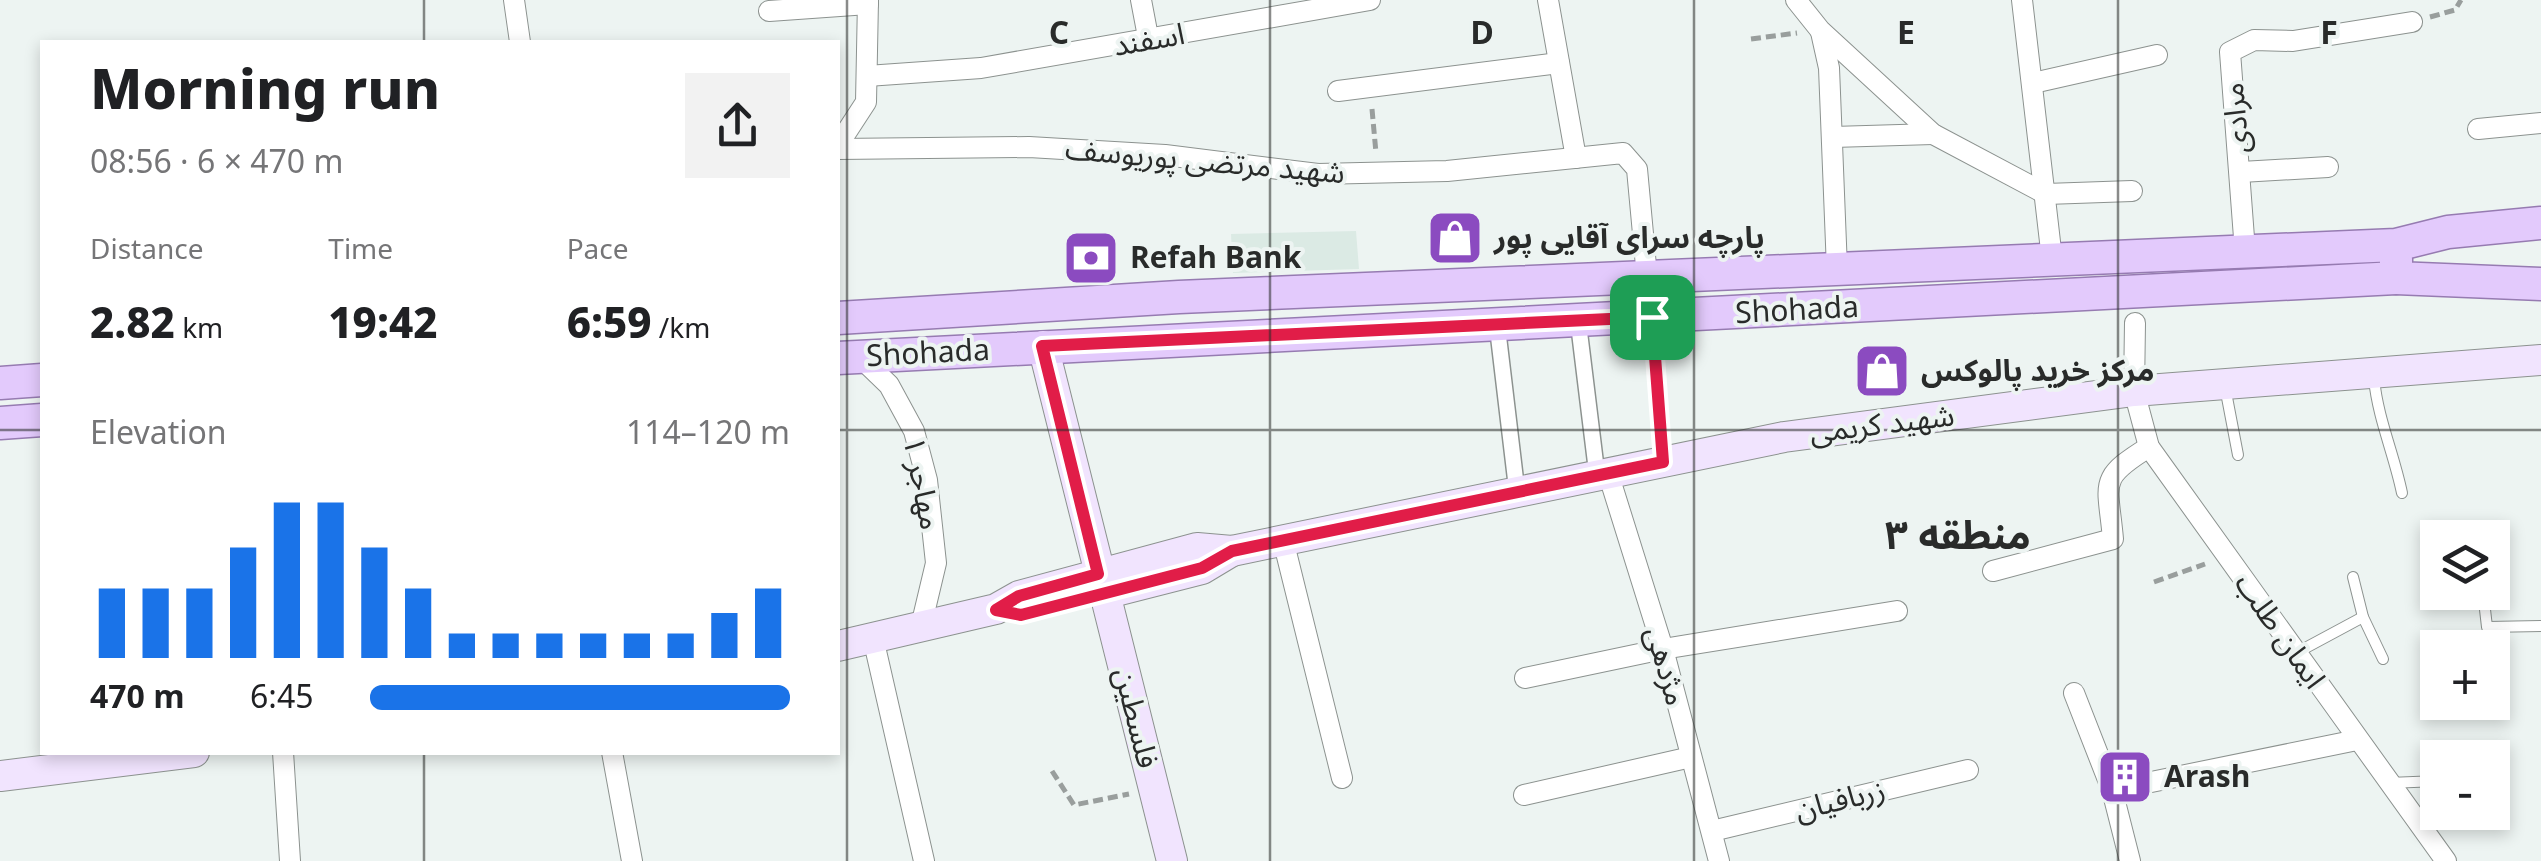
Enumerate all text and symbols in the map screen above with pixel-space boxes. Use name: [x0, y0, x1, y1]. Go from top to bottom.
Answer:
text: C: [1049, 0, 1069, 68]
text: D: [1470, 0, 1494, 68]
text: E: [1897, 0, 1915, 68]
text: F: [2320, 0, 2338, 68]
street label: اسفند: [1108, 3, 1190, 78]
text: Morning run: [90, 33, 440, 150]
button: share: [685, 73, 790, 178]
street label: مرادی: [2202, 80, 2271, 156]
street label: شهید مرتضی پوریوسف: [1062, 118, 1347, 205]
text: 08:56 · 6 × 470 m: [90, 129, 343, 197]
place label: پارچه سرای آقایی پور: [1492, 207, 1765, 270]
shop icon: پارچه سرای آقایی پور: [1425, 208, 1485, 268]
text: Distance: [90, 221, 203, 280]
text: Time: [328, 221, 393, 280]
text: Pace: [567, 221, 629, 280]
place label: Refah Bank: [1130, 227, 1302, 290]
bank icon: Refah Bank: [1061, 228, 1121, 288]
pin: [1610, 275, 1695, 360]
street label: Shohada: [1734, 276, 1860, 345]
text: 2.82: [90, 280, 175, 369]
text: 19:42: [328, 280, 438, 369]
text: 6:59: [567, 280, 652, 369]
icon: arrive: [1625, 290, 1680, 345]
text: km: [175, 300, 223, 359]
text: /km: [652, 300, 710, 359]
street label: Shohada: [865, 319, 991, 388]
place label: مركز خريد پالوكس: [1921, 340, 2155, 403]
shop icon: مركز خريد پالوكس: [1852, 341, 1912, 401]
street label: شهید کریمی: [1806, 384, 1958, 465]
text: Elevation: [90, 400, 227, 468]
text: 114–120 m: [626, 400, 790, 468]
street label: مهاجر ۱: [882, 431, 961, 535]
district label: منطقه ۳: [1885, 494, 2031, 579]
map controls: [2420, 520, 2510, 830]
button: layers: [2420, 520, 2510, 610]
street label: ایمان طلب: [2216, 559, 2343, 704]
street label: مژدهی: [1624, 619, 1707, 713]
button: +: [2420, 630, 2510, 720]
street label: فلسطین: [1093, 661, 1178, 775]
text: 470 m: [90, 664, 185, 732]
text: 6:45: [250, 664, 314, 732]
button: −: [2420, 740, 2510, 830]
place label: Arash: [2164, 746, 2250, 809]
building icon: Arash: [2095, 747, 2155, 807]
street label: زربافیان: [1788, 759, 1892, 842]

